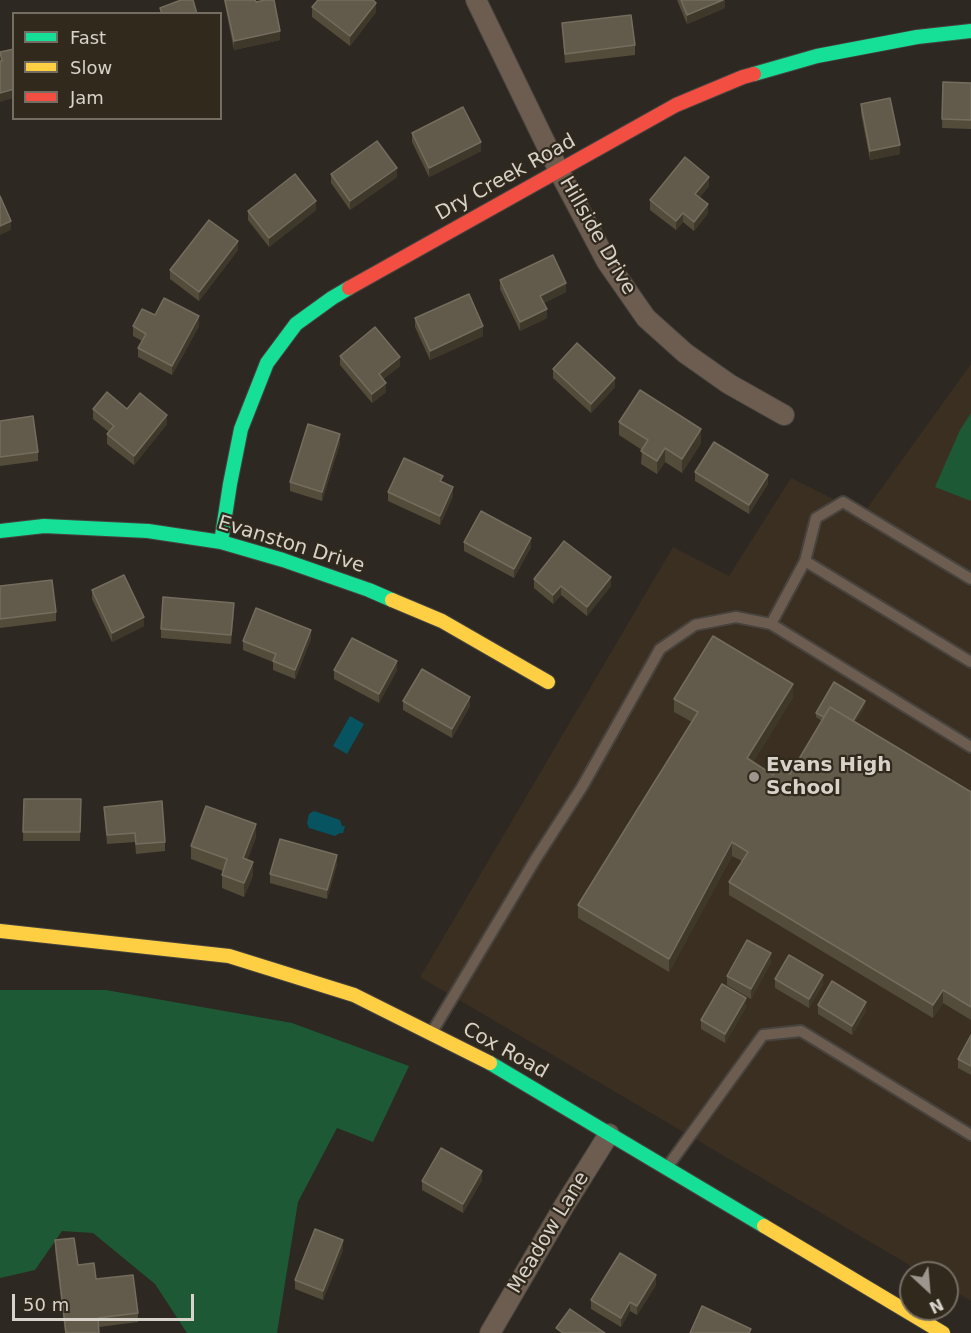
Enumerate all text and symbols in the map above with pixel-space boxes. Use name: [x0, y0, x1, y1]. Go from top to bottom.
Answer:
legend: [12, 12, 222, 120]
text: Fast: [70, 27, 106, 48]
text: Slow: [70, 57, 112, 78]
text: Jam: [70, 87, 104, 108]
street label: Dry Creek Road: [432, 130, 580, 226]
street label: Hillside Drive: [554, 173, 640, 299]
street label: Evanston Drive: [215, 511, 367, 579]
place label: Evans High School: [766, 754, 891, 801]
marker: Evans High School: [747, 770, 761, 784]
street label: Cox Road: [458, 1018, 552, 1084]
street label: Meadow Lane: [503, 1168, 595, 1298]
north arrow: [899, 1261, 959, 1321]
scale bar: [15, 1282, 196, 1320]
text: 50 m: [23, 1294, 69, 1315]
text: N: [926, 1294, 946, 1317]

